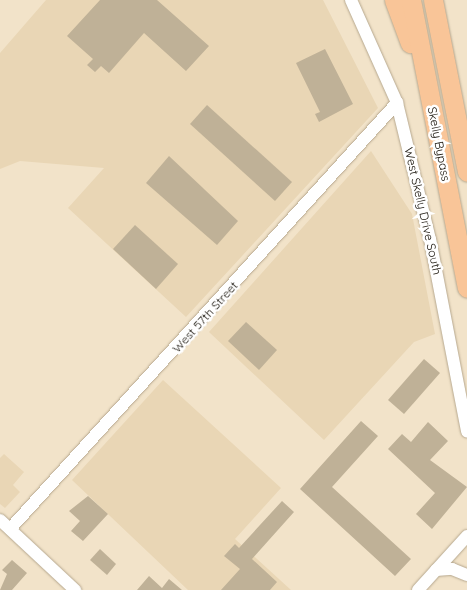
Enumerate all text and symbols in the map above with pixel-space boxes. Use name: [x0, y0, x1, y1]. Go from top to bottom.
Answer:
street label: Skelly Bypass: [425, 106, 453, 182]
street label: West Skelly Drive South: [401, 146, 445, 276]
street label: West 57th Street: [169, 278, 241, 356]

